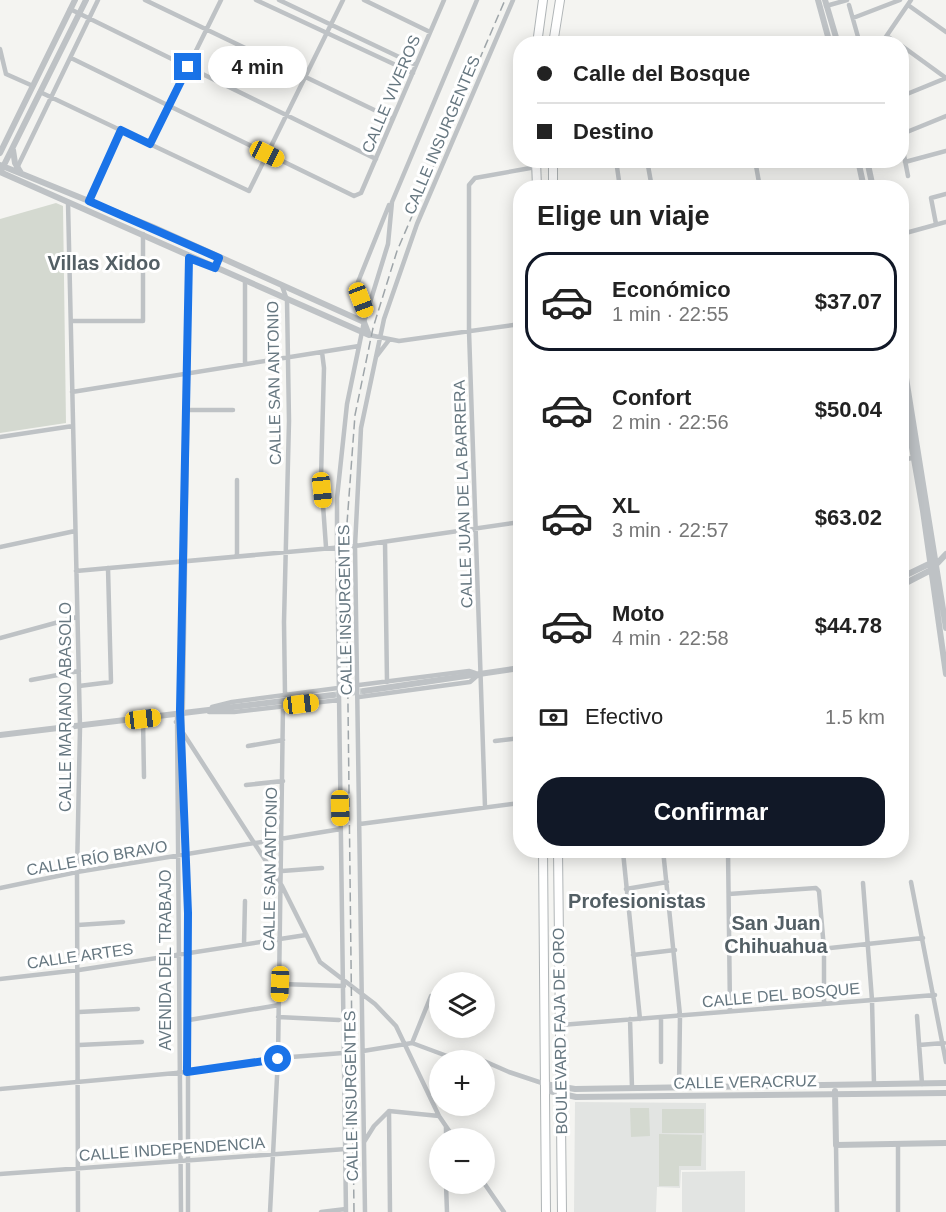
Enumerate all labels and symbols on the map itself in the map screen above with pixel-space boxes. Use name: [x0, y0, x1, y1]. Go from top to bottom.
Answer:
street label: CALLE VIVEROS: [359, 33, 423, 155]
callout: 4 min: [209, 46, 308, 88]
route end: [174, 53, 201, 80]
street label: CALLE INSURGENTES: [401, 53, 483, 217]
car: [247, 138, 287, 170]
district label: Villas Xidoo: [48, 252, 161, 274]
car: [346, 280, 376, 320]
street label: CALLE SAN ANTONIO: [264, 301, 284, 465]
street label: CALLE JUAN DE LA BARRERA: [451, 379, 475, 608]
car: [311, 471, 333, 509]
street label: CALLE INSURGENTES: [335, 525, 355, 695]
street label: CALLE MARIANO ABASOLO: [57, 602, 74, 812]
car: [282, 693, 320, 715]
car: [124, 708, 162, 730]
street label: CALLE SAN ANTONIO: [260, 787, 280, 951]
car: [331, 790, 349, 826]
street label: CALLE RÍO BRAVO: [25, 836, 169, 879]
street label: AVENIDA DEL TRABAJO: [157, 869, 174, 1051]
district label: Profesionistas: [568, 890, 706, 912]
district label: San Juan Chihuahua: [724, 912, 829, 957]
street label: BOULEVARD FAJA DE ORO: [550, 927, 570, 1135]
street label: CALLE ARTES: [26, 940, 134, 972]
car: [270, 966, 290, 1002]
street label: CALLE DEL BOSQUE: [701, 980, 861, 1010]
street label: CALLE INSURGENTES: [341, 1011, 361, 1181]
route start: [264, 1045, 291, 1072]
street label: CALLE VERACRUZ: [673, 1072, 817, 1092]
street label: CALLE INDEPENDENCIA: [78, 1134, 266, 1164]

